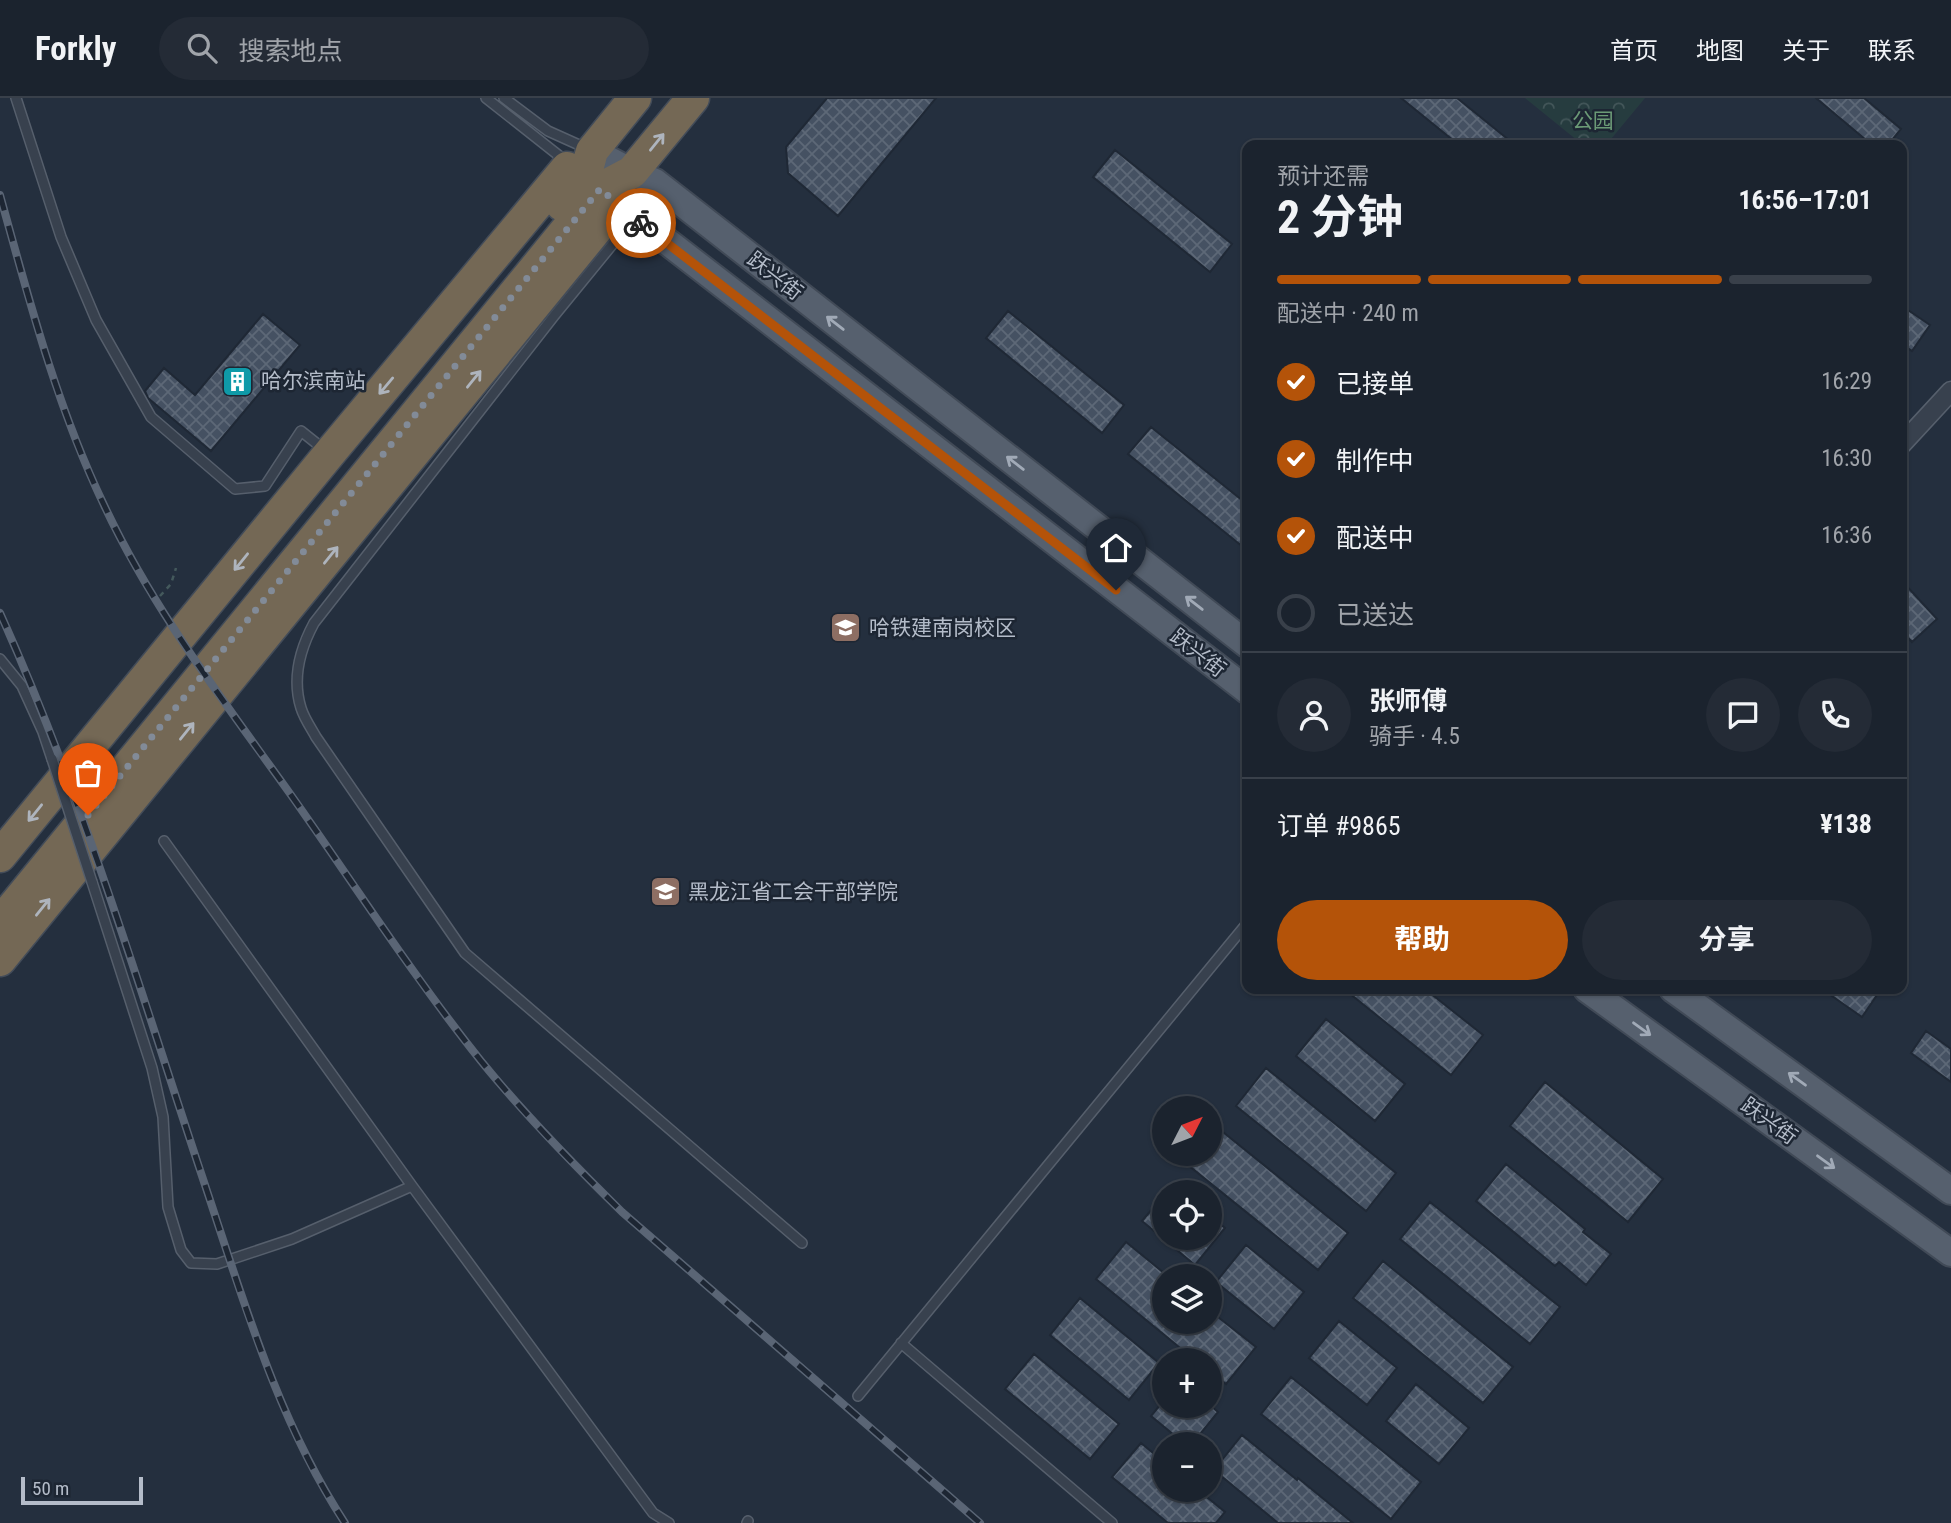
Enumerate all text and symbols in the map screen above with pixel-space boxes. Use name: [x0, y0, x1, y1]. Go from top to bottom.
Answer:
search box: [159, 17, 649, 80]
text: Forkly: [35, 29, 117, 68]
icon: search: [183, 29, 221, 67]
text: 搜索地点: [239, 36, 343, 66]
text: 首页: [1610, 37, 1658, 65]
text: 地图: [1696, 37, 1744, 65]
text: 关于: [1782, 37, 1830, 65]
text: 联系: [1868, 37, 1916, 65]
park label: 公园: [1572, 109, 1614, 133]
one-way arrow: [650, 133, 665, 151]
text: 预计还需: [1277, 163, 1369, 190]
text: 16:56–17:01: [1738, 185, 1872, 215]
courier: [606, 188, 676, 258]
text: 2 分钟: [1277, 190, 1403, 244]
icon: bike: [622, 204, 660, 242]
street label: 跃兴街: [743, 247, 807, 305]
text: 配送中 · 240 m: [1277, 300, 1419, 327]
one-way arrow: [827, 315, 845, 330]
icon: check: [1277, 363, 1315, 401]
building icon: 哈尔滨南站: [221, 364, 255, 398]
text: 16:29: [1821, 368, 1872, 395]
place label: 哈尔滨南站: [261, 369, 366, 393]
text: 已接单: [1336, 369, 1414, 399]
one-way arrow: [467, 370, 482, 388]
one-way arrow: [378, 377, 393, 395]
icon: check: [1277, 440, 1315, 478]
text: 16:30: [1821, 445, 1872, 472]
text: 制作中: [1336, 446, 1414, 476]
one-way arrow: [1006, 455, 1024, 470]
icon: check: [1277, 517, 1315, 555]
pin: [1086, 518, 1146, 590]
text: 16:36: [1821, 522, 1872, 549]
text: 配送中: [1336, 523, 1414, 553]
icon: home: [1097, 529, 1135, 567]
one-way arrow: [323, 546, 338, 564]
one-way arrow: [233, 552, 249, 570]
one-way arrow: [1185, 595, 1204, 610]
text: 已送达: [1336, 600, 1414, 630]
school or university icon: 哈铁建南岗校区: [829, 611, 863, 645]
place label: 哈铁建南岗校区: [869, 616, 1016, 640]
street label: 跃兴街: [1166, 624, 1230, 682]
button: person: [1277, 678, 1351, 752]
button: chat: [1706, 678, 1780, 752]
button: phone: [1798, 678, 1872, 752]
text: 张师傅: [1369, 686, 1447, 716]
one-way arrow: [179, 723, 195, 741]
text: 骑手 · 4.5: [1369, 723, 1460, 750]
pin: [58, 743, 118, 815]
icon: bag: [69, 754, 107, 792]
one-way arrow: [27, 804, 42, 822]
text: ¥138: [1820, 809, 1872, 839]
text: 订单 #9865: [1277, 811, 1401, 841]
school or university icon: 黑龙江省工会干部学院: [648, 875, 682, 909]
place label: 黑龙江省工会干部学院: [688, 880, 898, 904]
one-way arrow: [35, 899, 51, 917]
button: 帮助: [1277, 900, 1568, 980]
button: 分享: [1582, 900, 1872, 980]
one-way arrow: [1632, 1022, 1651, 1036]
one-way arrow: [1788, 1072, 1807, 1086]
street label: 跃兴街: [1736, 1093, 1802, 1149]
north arrow: [1152, 1096, 1222, 1166]
map controls: [1152, 1096, 1222, 1502]
one-way arrow: [1816, 1155, 1835, 1170]
button: locate: [1152, 1180, 1222, 1250]
button: layers: [1152, 1264, 1222, 1334]
button: +: [1152, 1348, 1222, 1418]
button: −: [1152, 1432, 1222, 1502]
scale bar: [21, 1474, 144, 1506]
text: 50 m: [32, 1477, 69, 1500]

